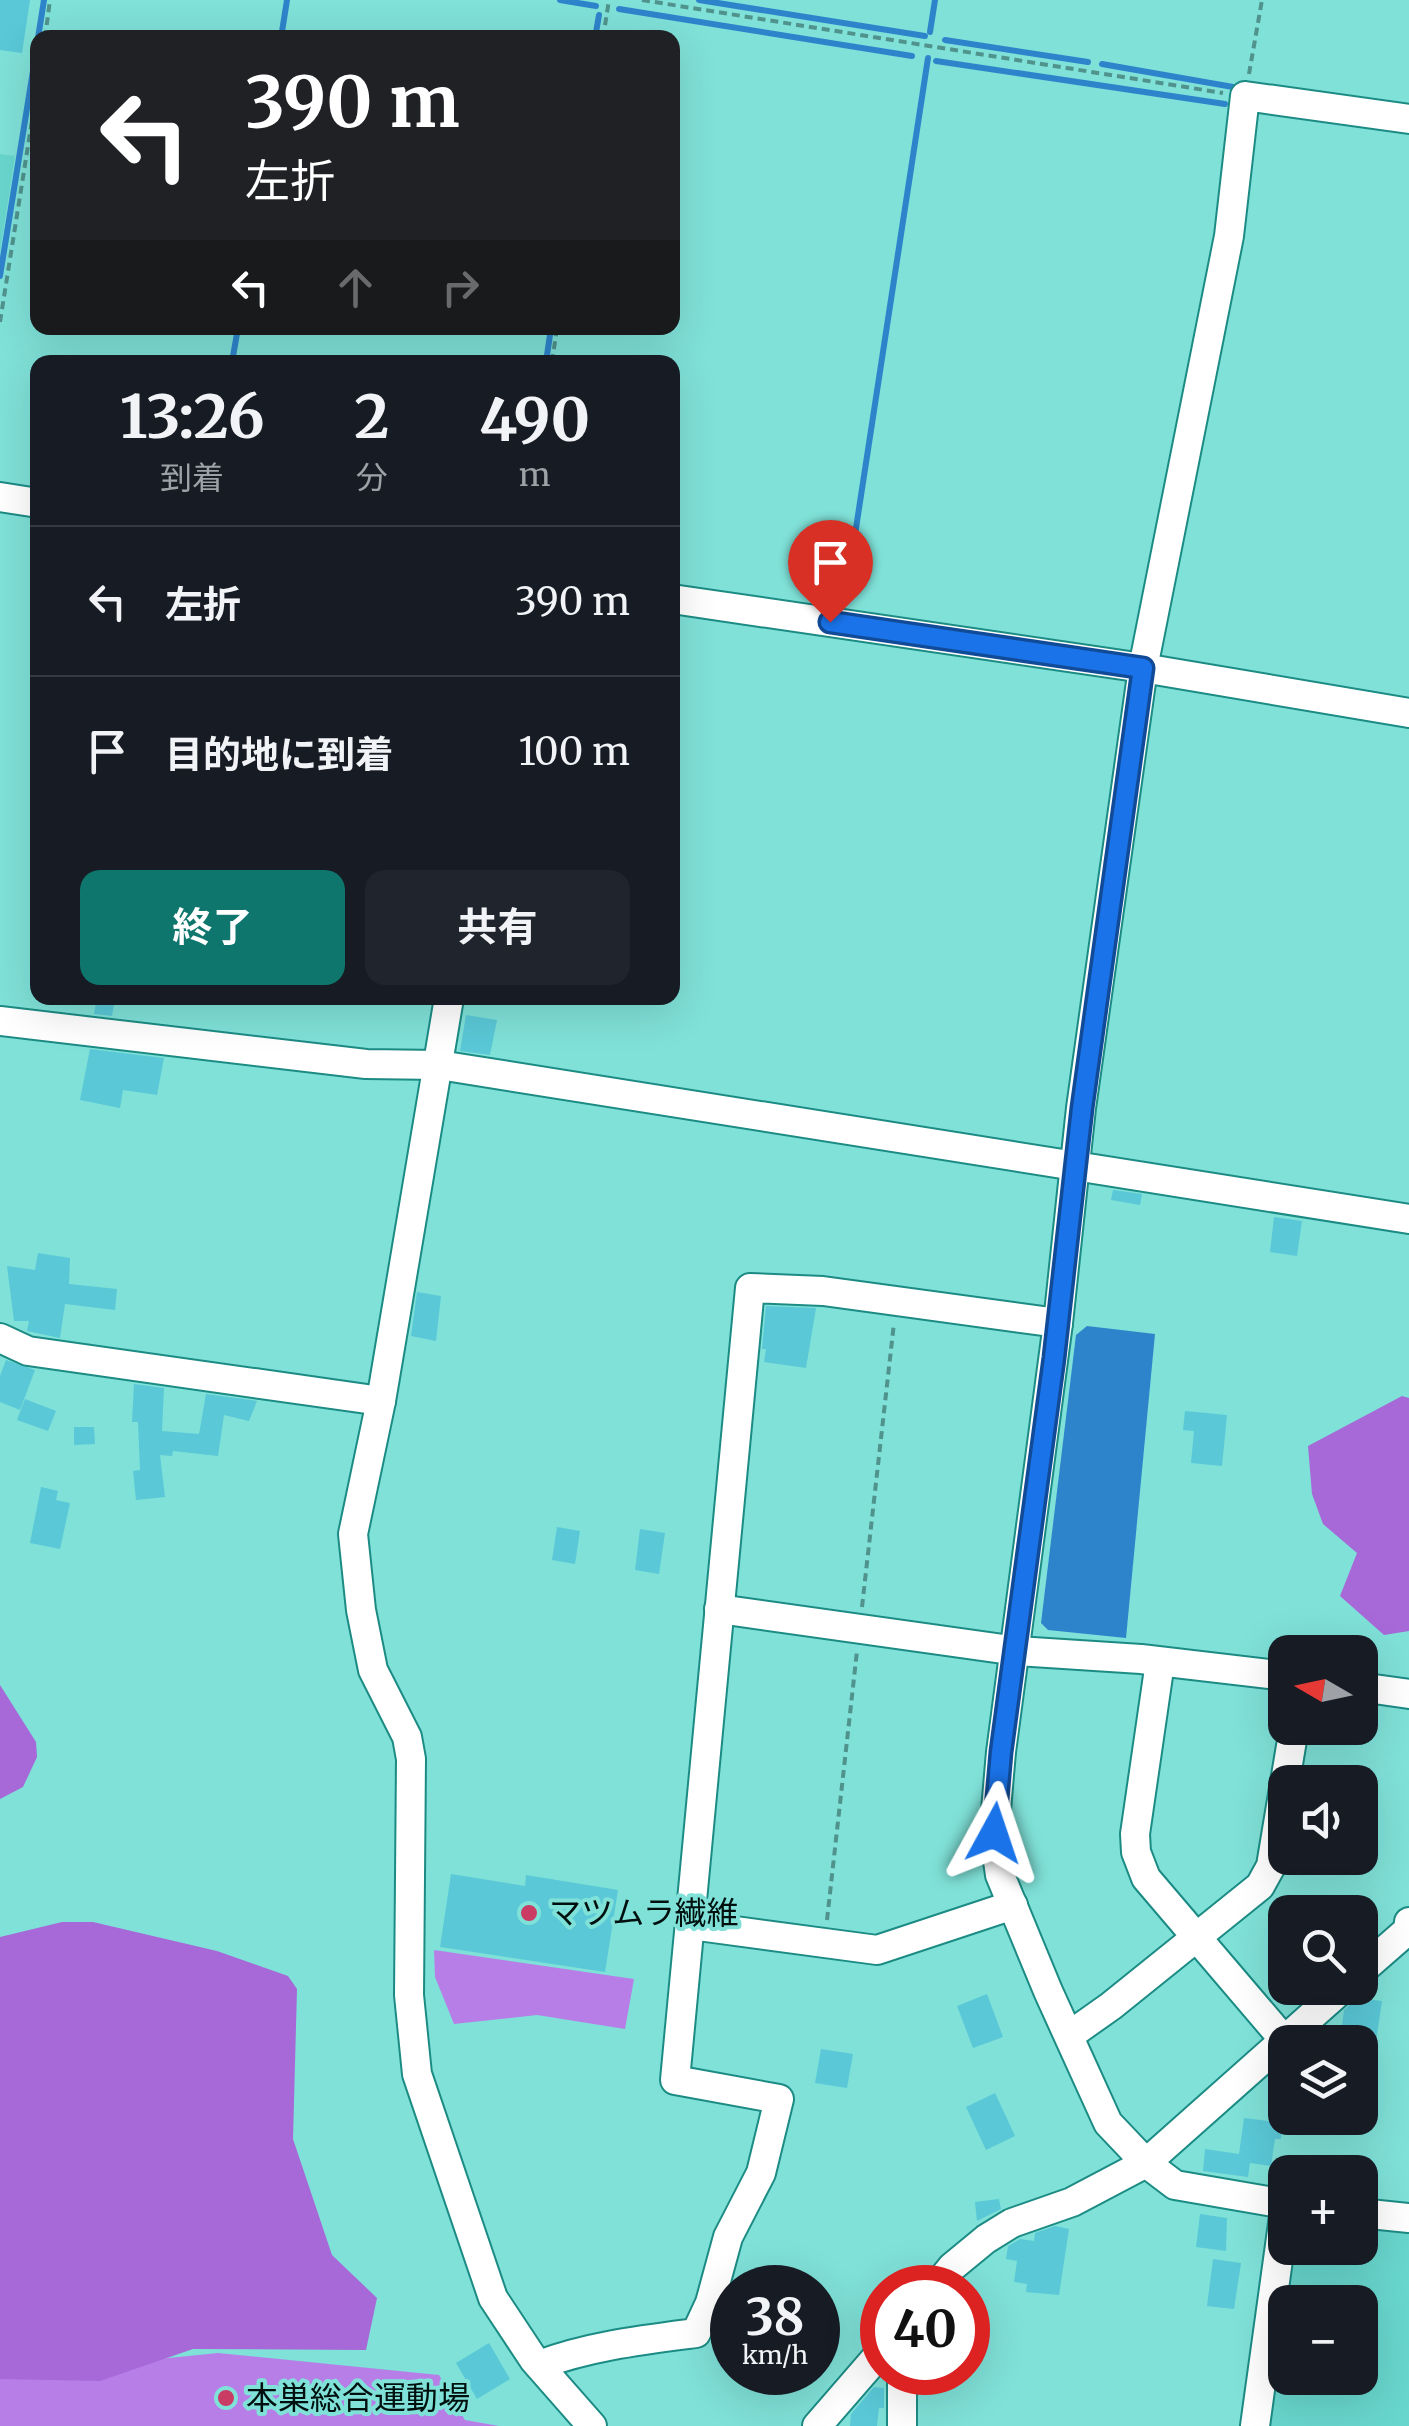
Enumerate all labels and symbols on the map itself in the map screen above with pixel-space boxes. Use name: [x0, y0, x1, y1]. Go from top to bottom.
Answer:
pin: [788, 520, 873, 623]
north arrow: [1268, 1635, 1378, 1745]
position arrow: [942, 1781, 1046, 1885]
place label: マツムラ繊維: [549, 1893, 739, 1933]
marker: マツムラ繊維: [518, 1902, 540, 1924]
speed limit sign: 40: [860, 2265, 990, 2395]
place label: 本巣総合運動場: [246, 2378, 470, 2418]
marker: 本巣総合運動場: [215, 2387, 237, 2409]

